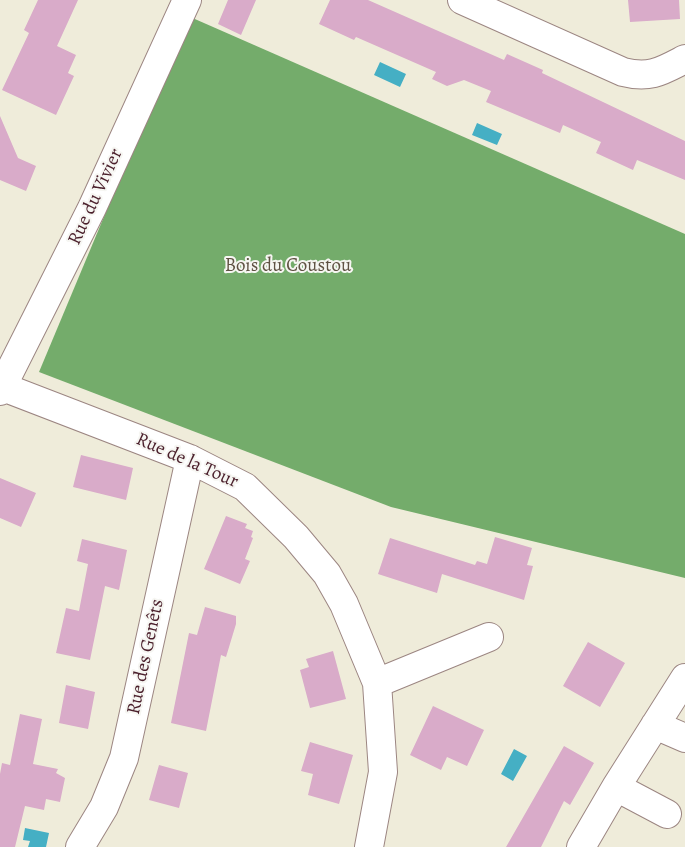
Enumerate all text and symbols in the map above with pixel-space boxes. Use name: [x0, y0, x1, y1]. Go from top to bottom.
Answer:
street label: Rue du Vivier: [64, 145, 128, 249]
park label: Bois du Coustou: [225, 255, 351, 277]
street label: Rue de la Tour: [132, 428, 242, 494]
street label: Rue des Genêts: [123, 597, 169, 717]

